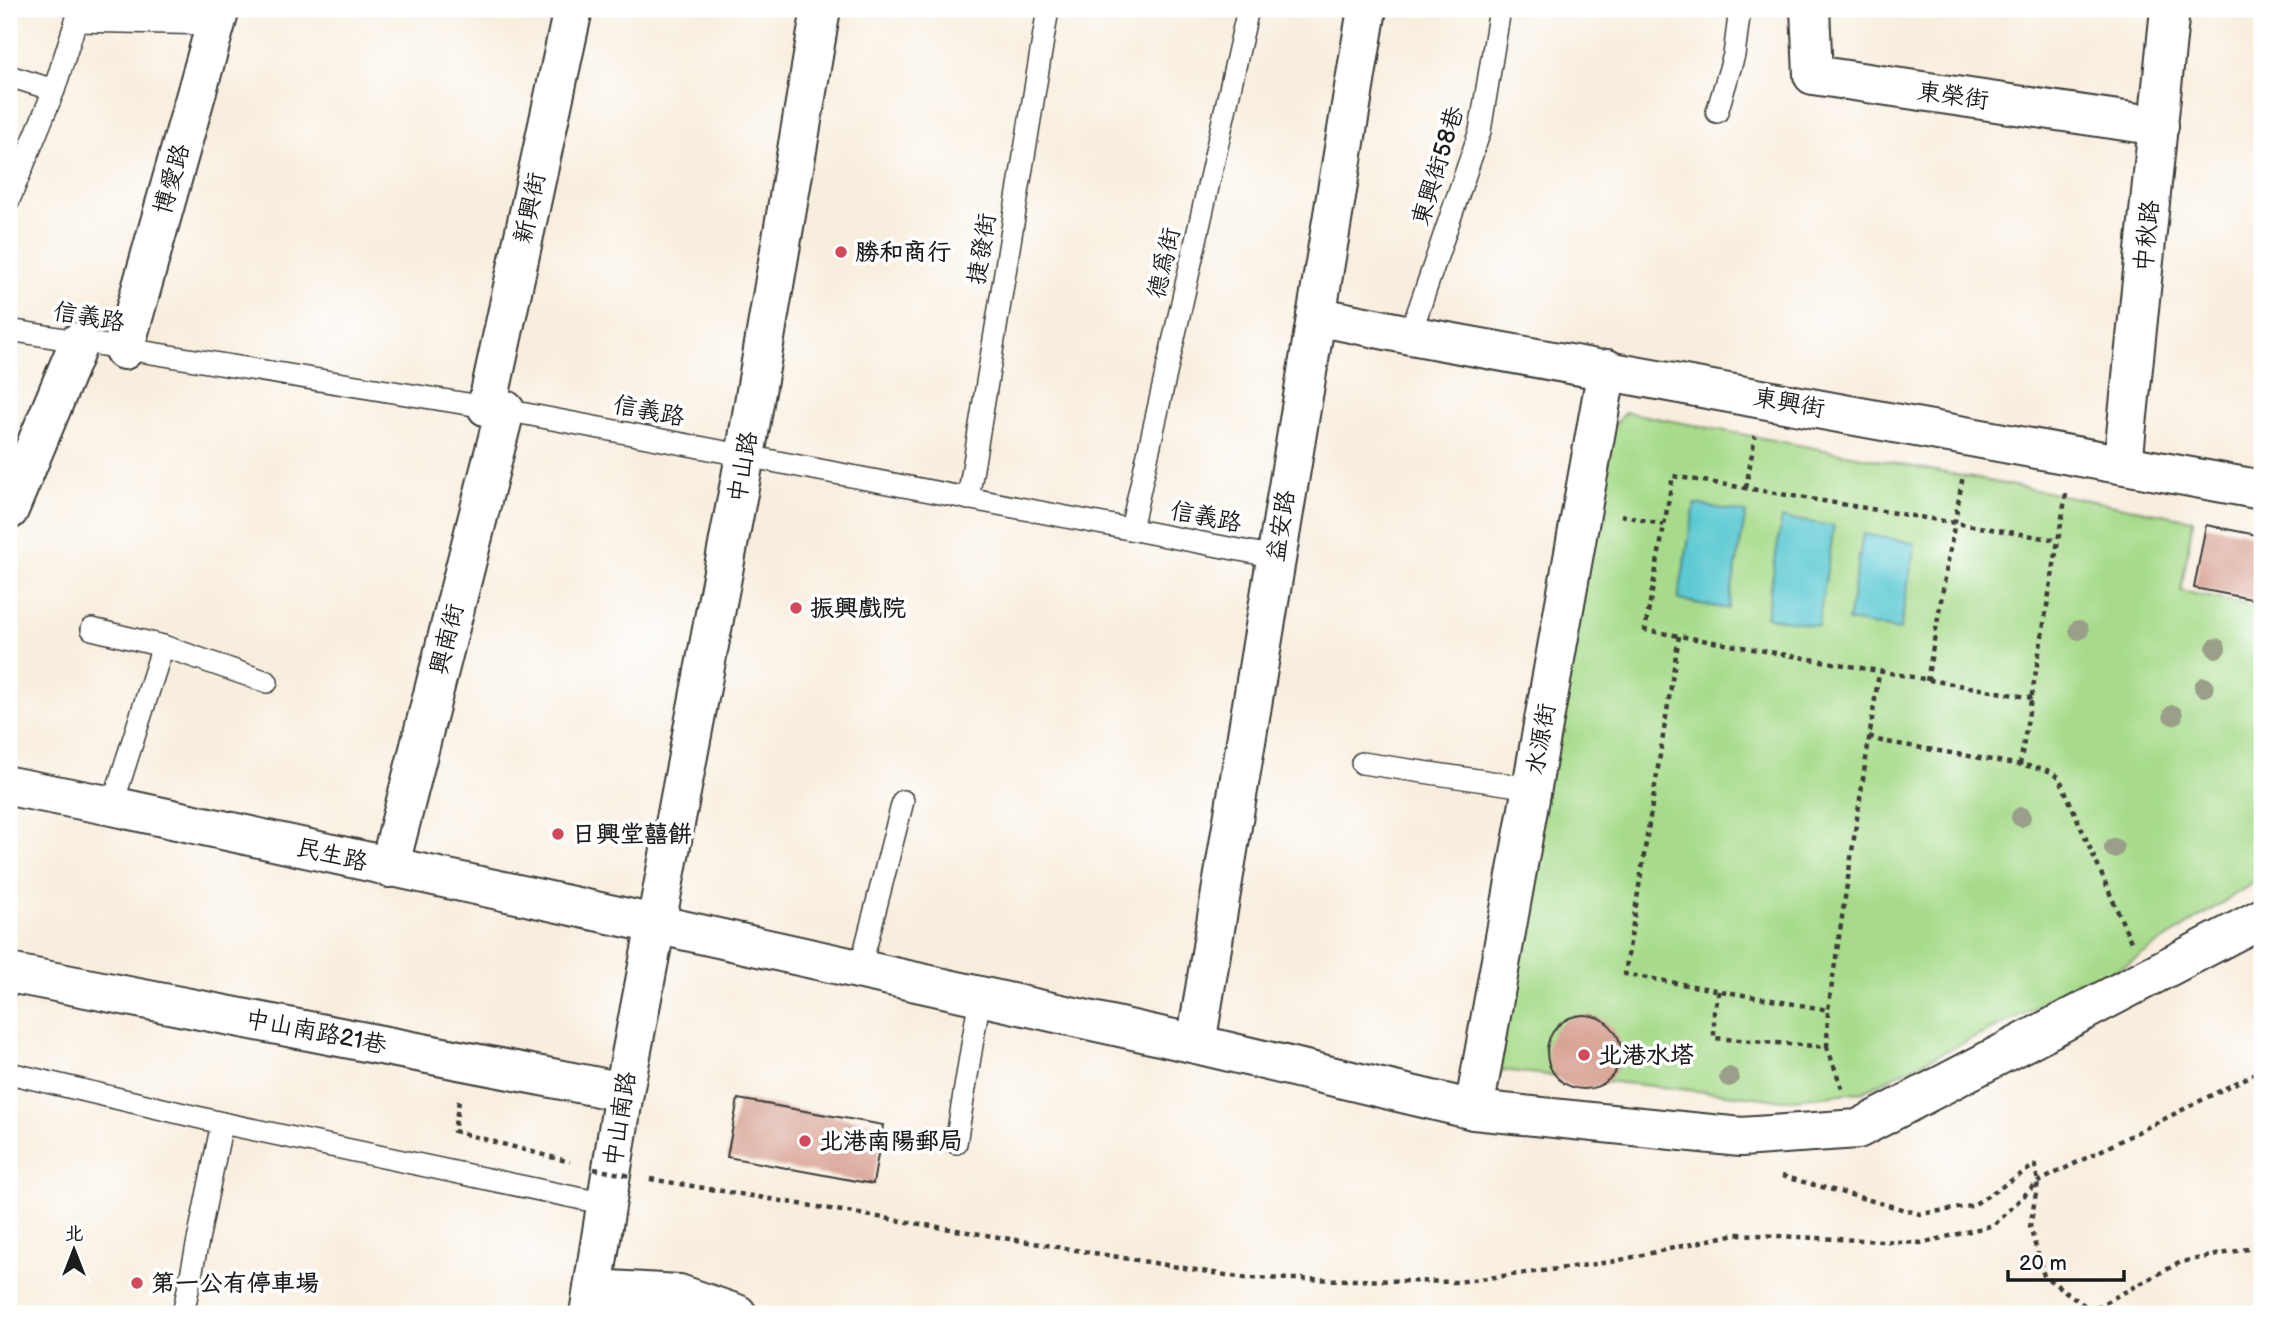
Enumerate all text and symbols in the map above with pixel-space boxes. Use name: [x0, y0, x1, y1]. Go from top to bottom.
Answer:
street label: 東榮街: [1915, 77, 1991, 115]
street label: 東興街58巷: [1406, 103, 1470, 229]
street label: 博愛路: [148, 140, 196, 218]
street label: 新興街: [508, 170, 552, 246]
street label: 中秋路: [2129, 199, 2165, 273]
street label: 捷發街: [962, 211, 1002, 287]
street label: 德為街: [1142, 225, 1186, 301]
place label: 勝和商行: [855, 238, 951, 267]
marker: 勝和商行: [833, 244, 849, 260]
street label: 信義路: [51, 296, 127, 338]
street label: 東興街: [1751, 382, 1827, 424]
street label: 信義路: [611, 390, 687, 432]
street label: 中山路: [722, 429, 764, 505]
street label: 益安路: [1261, 488, 1301, 564]
street label: 信義路: [1168, 496, 1244, 538]
place label: 振興戲院: [810, 594, 906, 623]
marker: 振興戲院: [788, 600, 804, 616]
street label: 興南街: [424, 601, 470, 677]
street label: 水源街: [1520, 701, 1562, 777]
place label: 日興堂囍餅: [572, 820, 692, 849]
marker: 日興堂囍餅: [550, 826, 566, 842]
street label: 民生路: [294, 833, 370, 877]
street label: 中山南路21巷: [243, 1004, 389, 1060]
place label: 北港水塔: [1598, 1041, 1694, 1070]
marker: 北港水塔: [1576, 1047, 1592, 1063]
street label: 中山南路: [598, 1069, 642, 1169]
place label: 北港南陽郵局: [819, 1127, 963, 1156]
marker: 北港南陽郵局: [797, 1133, 813, 1149]
north arrow: [38, 1214, 108, 1284]
text: 北: [64, 1223, 84, 1246]
scale bar: [2008, 1239, 2124, 1283]
text: 20 m: [2019, 1251, 2067, 1276]
place label: 第一公有停車場: [151, 1269, 319, 1298]
marker: 第一公有停車場: [129, 1275, 145, 1291]

